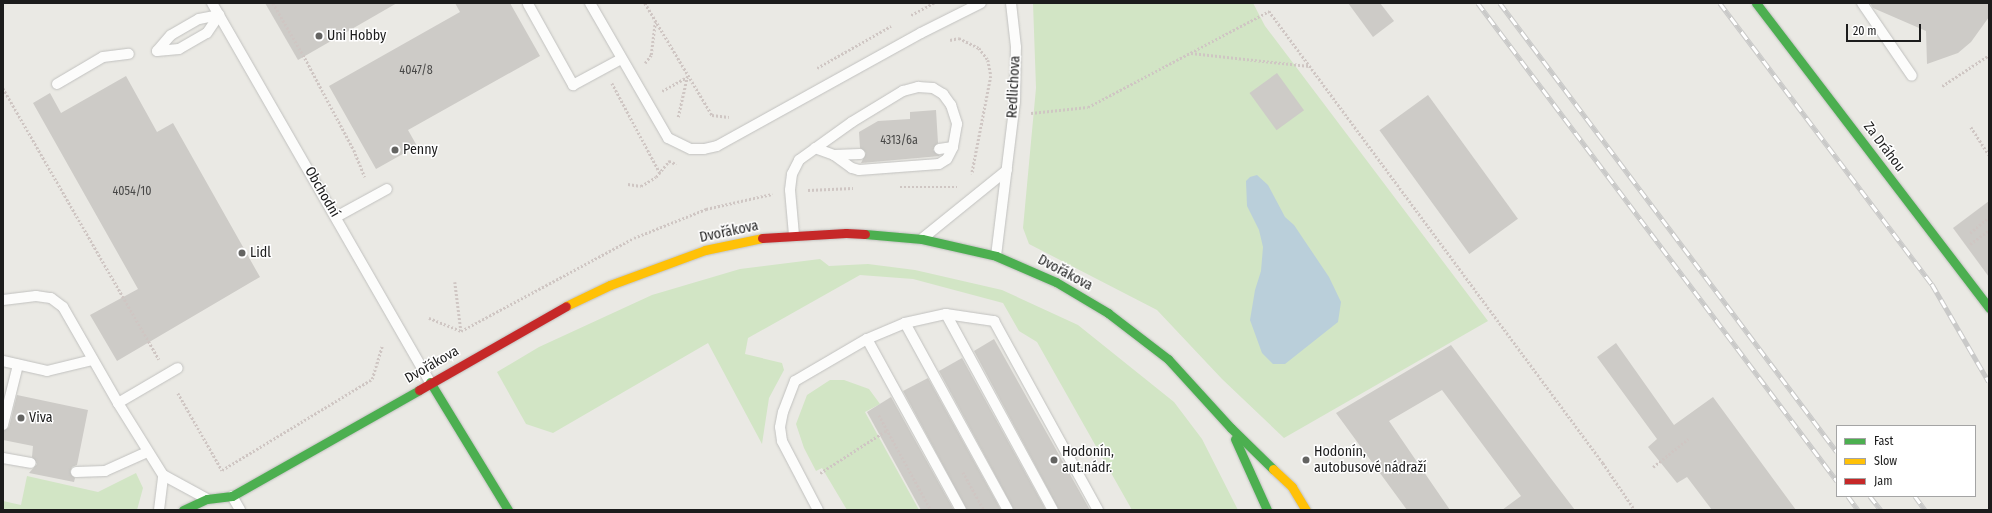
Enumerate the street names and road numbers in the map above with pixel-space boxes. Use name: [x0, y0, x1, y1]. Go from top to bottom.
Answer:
street label: Redlichova: [1004, 55, 1024, 119]
street label: Za Dráhou: [1860, 119, 1908, 175]
street label: Obchodní: [301, 164, 343, 220]
street label: Dvořákova: [698, 218, 760, 246]
street label: Dvořákova: [1035, 252, 1095, 294]
street label: Dvořákova: [402, 343, 462, 387]

